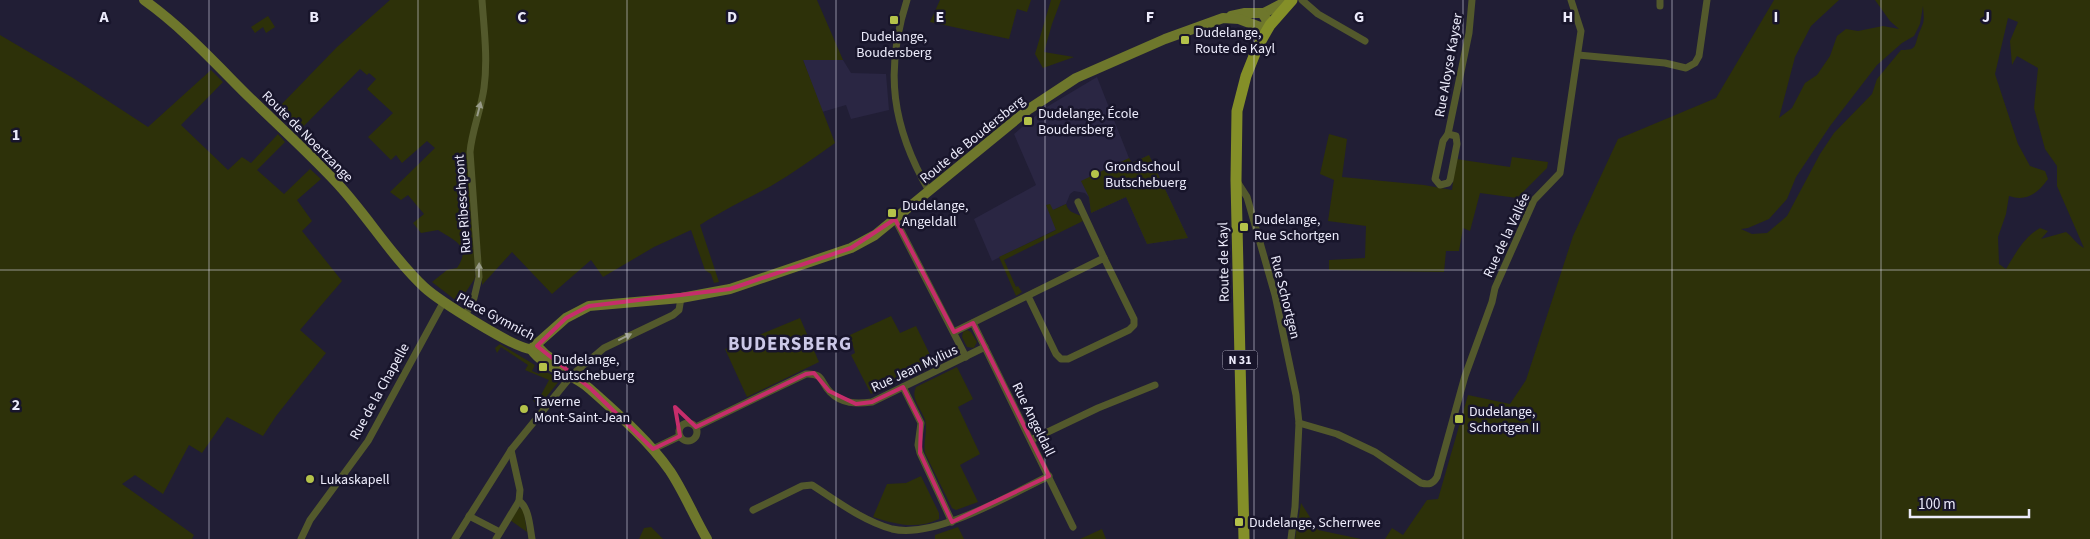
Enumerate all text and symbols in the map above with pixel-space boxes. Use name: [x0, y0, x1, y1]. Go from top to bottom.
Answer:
text: A: [98, 6, 109, 28]
text: B: [309, 6, 319, 28]
text: C: [517, 6, 527, 28]
text: D: [727, 6, 737, 28]
text: E: [936, 6, 944, 28]
text: F: [1146, 6, 1154, 28]
text: G: [1354, 6, 1364, 28]
text: H: [1563, 6, 1573, 28]
text: I: [1774, 6, 1778, 28]
text: J: [1982, 6, 1990, 28]
street label: Rue Aloyse Kayser: [1430, 11, 1468, 119]
marker: Dudelange, Boudersberg: [888, 14, 900, 26]
place label: Dudelange, Route de Kayl: [1195, 23, 1276, 59]
place label: Dudelange, Boudersberg: [856, 27, 932, 63]
marker: Dudelange, Route de Kayl: [1179, 34, 1191, 46]
street label: Route de Noertzange: [257, 86, 358, 187]
street label: Route de Boudersberg: [916, 91, 1029, 188]
one-way arrow: [475, 101, 483, 116]
place label: Dudelange, École Boudersberg: [1038, 104, 1139, 140]
marker: Dudelange, École Boudersberg: [1022, 115, 1034, 127]
text: 1: [12, 124, 20, 146]
street label: Rue Ribeschpont: [450, 154, 476, 254]
place label: Grondschoul Butschebuerg: [1105, 157, 1186, 193]
marker: Grondschoul Butschebuerg: [1089, 168, 1101, 180]
street label: Rue de la Vallée: [1479, 190, 1535, 281]
place label: Dudelange, Angeldall: [902, 196, 969, 232]
marker: Dudelange, Angeldall: [886, 207, 898, 219]
place label: Dudelange, Rue Schortgen: [1254, 210, 1339, 246]
street label: Route de Kayl: [1213, 221, 1235, 302]
marker: Dudelange, Rue Schortgen: [1238, 221, 1250, 233]
street label: Rue Schortgen: [1265, 253, 1305, 341]
one-way arrow: [475, 261, 483, 277]
street label: Place Gymnich: [453, 288, 538, 346]
district label: BUDERSBERG: [728, 331, 852, 358]
one-way arrow: [618, 333, 632, 341]
street label: Rue de la Chapelle: [345, 339, 415, 443]
street label: Rue Jean Mylius: [868, 340, 961, 398]
place label: Dudelange, Butschebuerg: [553, 350, 634, 386]
road number: N 31: [1222, 350, 1258, 370]
marker: Dudelange, Butschebuerg: [537, 361, 549, 373]
street label: Rue Angeldall: [1007, 379, 1060, 460]
place label: Taverne Mont-Saint-Jean: [534, 392, 630, 428]
text: 2: [12, 394, 20, 416]
place label: Dudelange, Schortgen II: [1469, 402, 1539, 438]
marker: Taverne Mont-Saint-Jean: [518, 403, 530, 415]
marker: Dudelange, Schortgen II: [1453, 413, 1465, 425]
place label: Lukaskapell: [320, 470, 390, 490]
marker: Lukaskapell: [304, 473, 316, 485]
scale bar: [1910, 486, 2029, 518]
text: 100 m: [1918, 494, 1956, 515]
place label: Dudelange, Scherrwee: [1249, 513, 1381, 533]
marker: Dudelange, Scherrwee: [1233, 516, 1245, 528]

